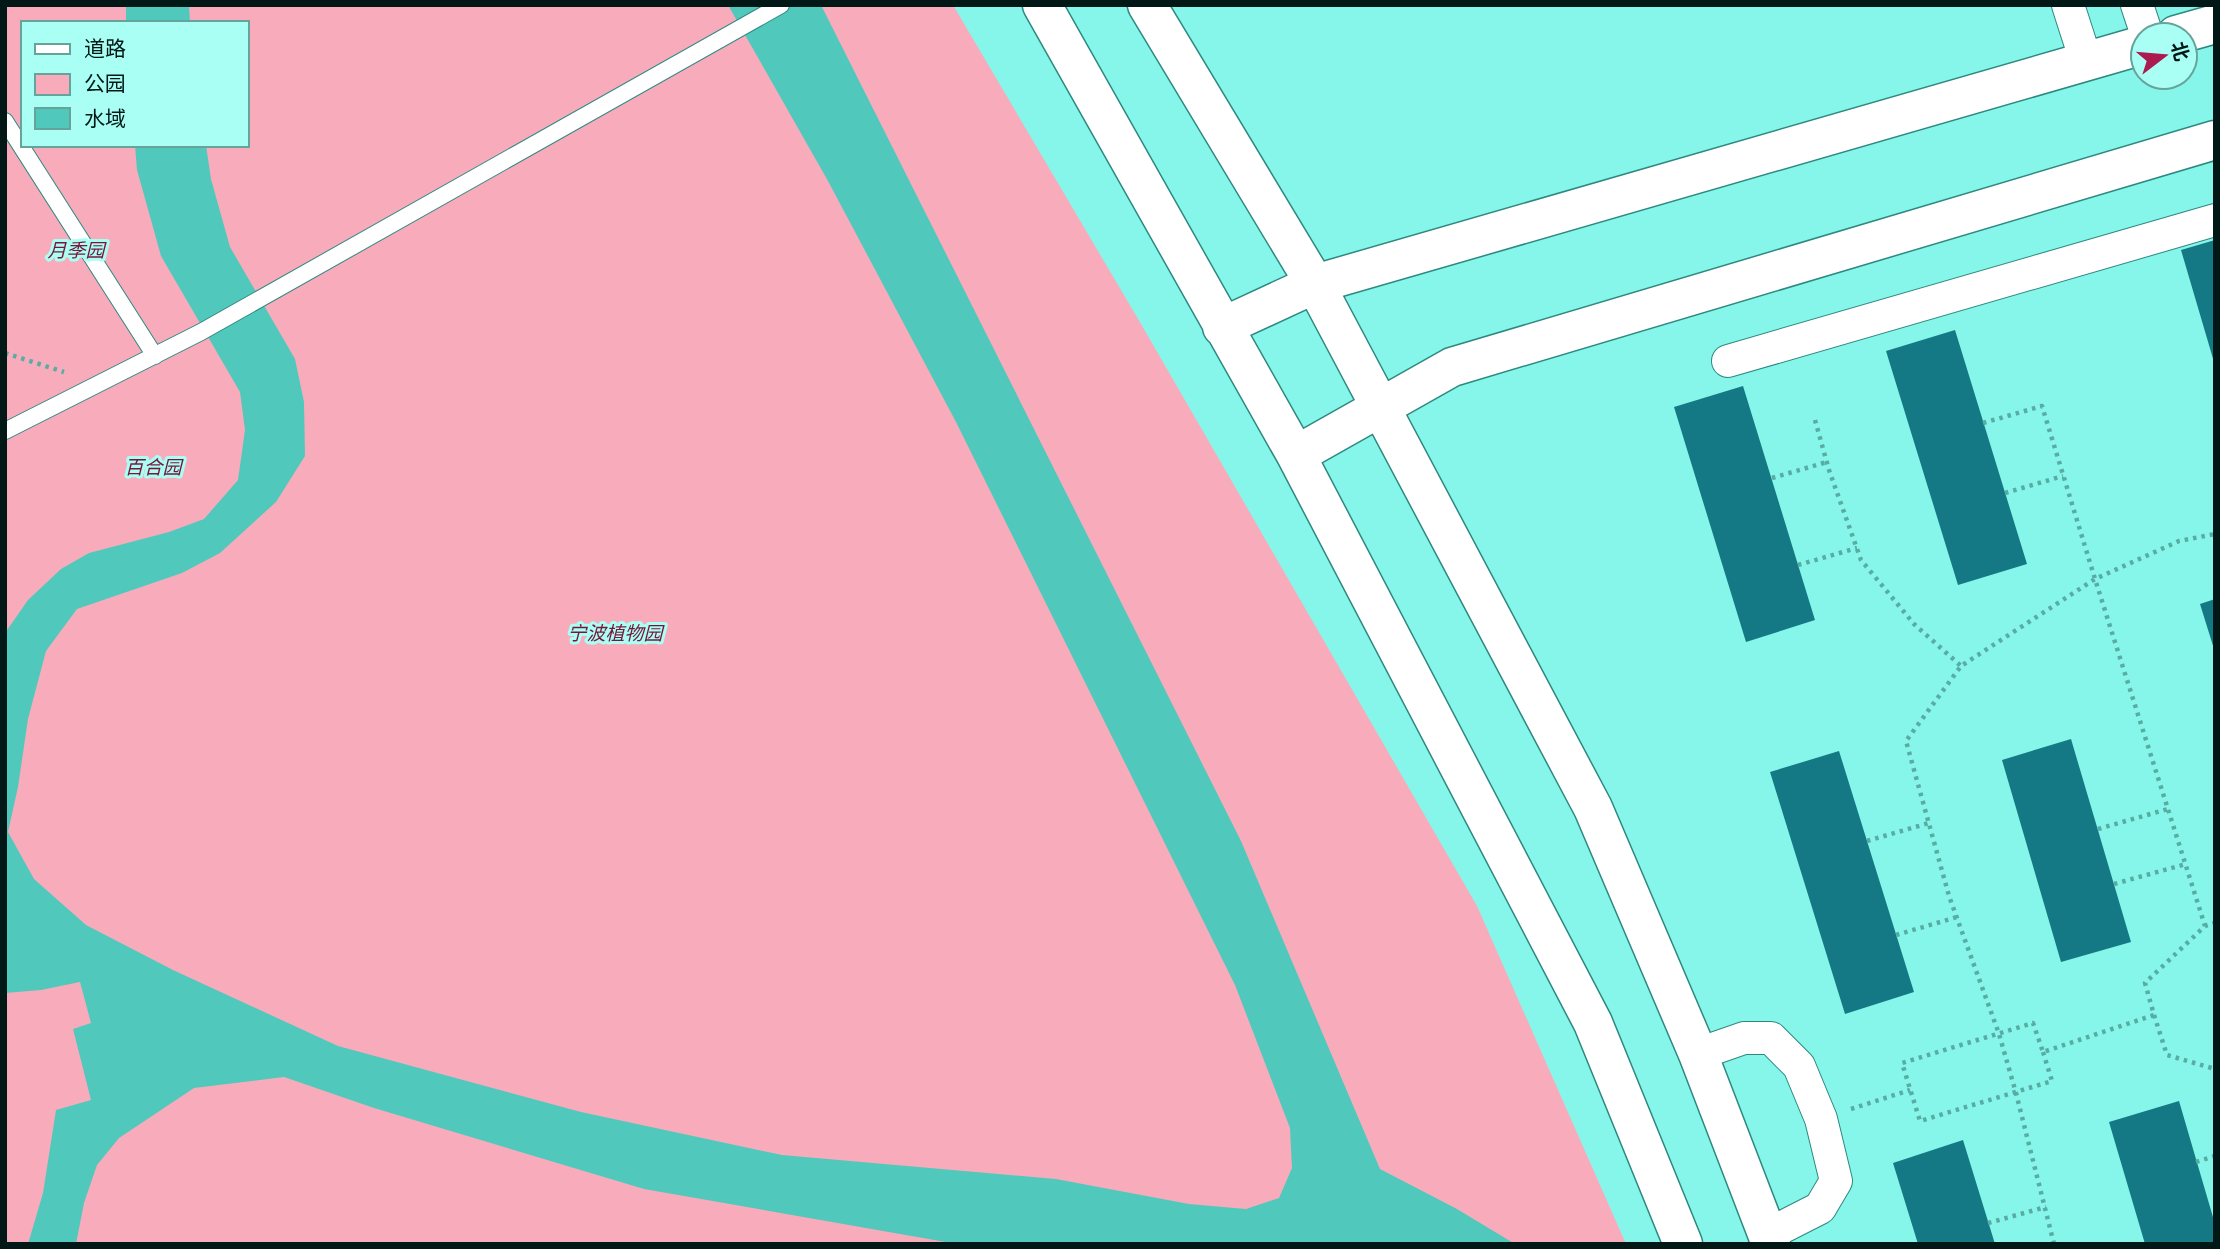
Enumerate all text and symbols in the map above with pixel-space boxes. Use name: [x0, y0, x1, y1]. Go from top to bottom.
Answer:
legend: [21, 21, 248, 147]
north arrow: [2129, 21, 2199, 91]
text: 道路: [84, 36, 126, 62]
text: 北: [2166, 39, 2194, 64]
text: 公园: [84, 71, 126, 97]
text: 水域: [84, 106, 126, 132]
park label: 月季园: [47, 239, 107, 262]
park label: 百合园: [124, 456, 184, 479]
park label: 宁波植物园: [567, 622, 665, 645]

